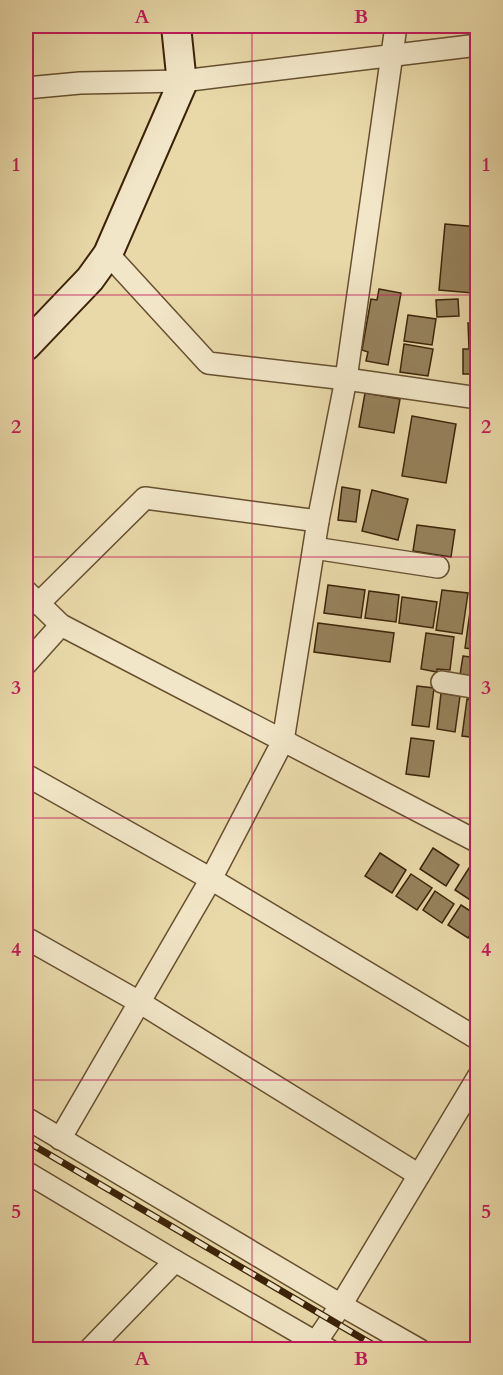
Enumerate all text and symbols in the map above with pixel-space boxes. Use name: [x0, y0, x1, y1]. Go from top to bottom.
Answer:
text: A: [134, 3, 150, 30]
text: B: [354, 3, 368, 30]
text: 1: [11, 151, 21, 178]
text: 1: [481, 151, 491, 178]
text: 2: [11, 413, 21, 440]
text: 2: [481, 413, 491, 440]
text: 3: [11, 674, 21, 701]
text: 3: [481, 674, 491, 701]
text: 4: [11, 936, 21, 963]
text: 4: [481, 936, 491, 963]
text: 5: [11, 1198, 21, 1225]
text: 5: [481, 1198, 491, 1225]
text: A: [134, 1345, 150, 1372]
text: B: [354, 1345, 368, 1372]

